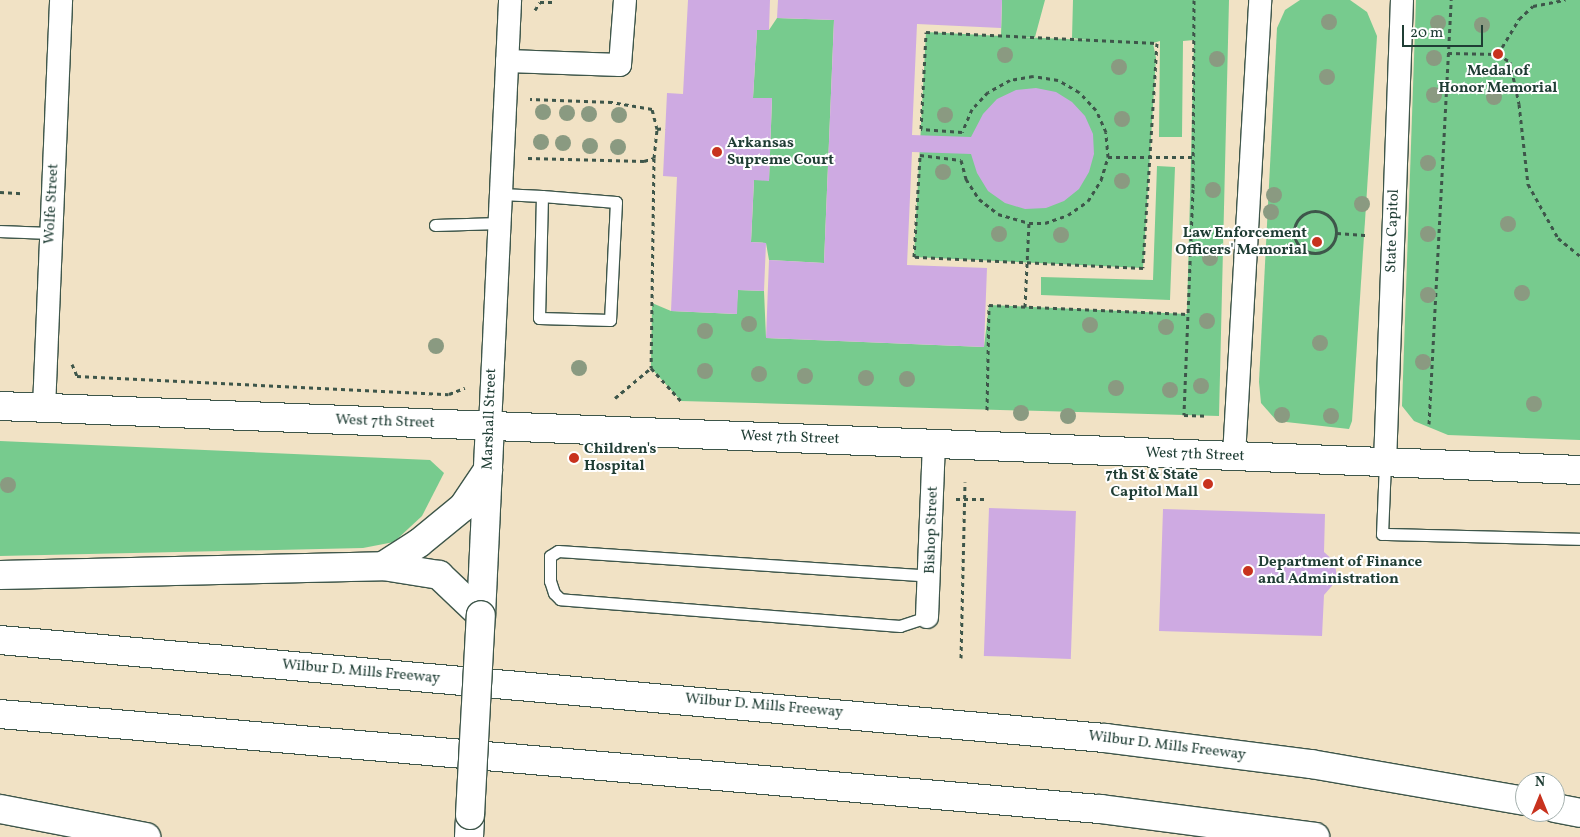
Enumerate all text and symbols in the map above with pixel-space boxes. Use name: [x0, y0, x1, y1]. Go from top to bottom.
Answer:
scale bar: [1405, 15, 1486, 47]
text: 20 m: [1410, 23, 1443, 44]
marker: Medal of Honor Memorial: [1492, 48, 1504, 60]
place label: Medal of Honor Memorial: [1439, 62, 1557, 97]
place label: Arkansas Supreme Court: [727, 134, 834, 169]
marker: Arkansas Supreme Court: [711, 146, 723, 158]
street label: Wolfe Street: [41, 163, 63, 245]
street label: State Capitol: [1383, 189, 1403, 273]
place label: Law Enforcement Officers' Memorial: [1175, 224, 1307, 259]
marker: Law Enforcement Officers' Memorial: [1311, 236, 1323, 248]
street label: Marshall Street: [479, 368, 501, 470]
street label: West 7th Street: [335, 411, 435, 433]
street label: West 7th Street: [740, 427, 840, 449]
place label: Children's Hospital: [584, 440, 657, 475]
street label: West 7th Street: [1145, 444, 1245, 466]
marker: Children's Hospital: [568, 452, 580, 464]
place label: 7th St & State Capitol Mall: [1106, 466, 1198, 501]
marker: 7th St & State Capitol Mall: [1202, 478, 1214, 490]
street label: Bishop Street: [921, 486, 943, 574]
place label: Department of Finance and Administration: [1258, 553, 1421, 588]
marker: Department of Finance and Administration: [1242, 565, 1254, 577]
street label: Wilbur D. Mills Freeway: [281, 656, 441, 688]
street label: Wilbur D. Mills Freeway: [684, 690, 844, 722]
street label: Wilbur D. Mills Freeway: [1087, 727, 1247, 765]
north arrow: [1515, 772, 1565, 822]
text: N: [1535, 773, 1545, 792]

